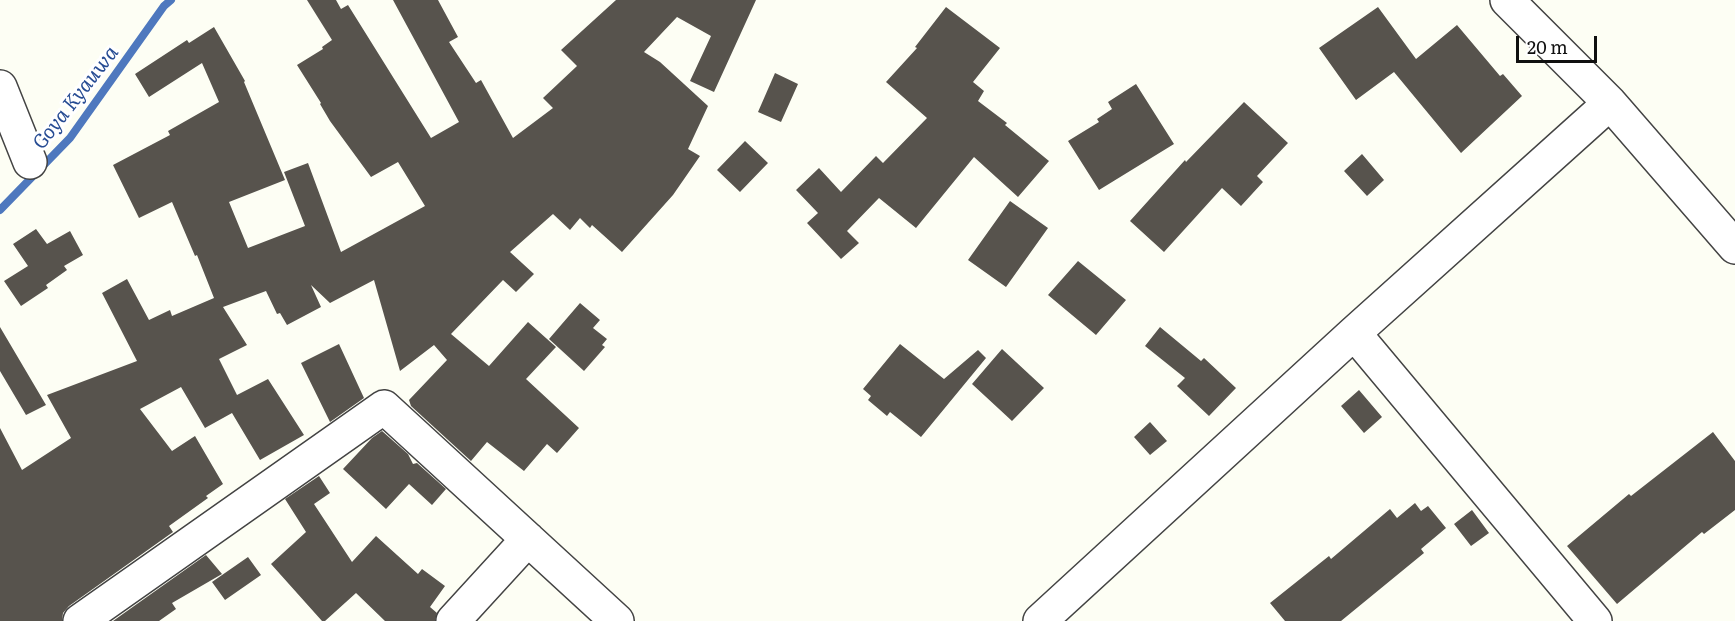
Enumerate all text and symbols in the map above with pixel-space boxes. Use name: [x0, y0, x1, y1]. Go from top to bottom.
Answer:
scale bar: [1519, 24, 1600, 62]
text: 20 m: [1527, 33, 1568, 60]
water label: Goya Kyauwa: [28, 41, 124, 155]

